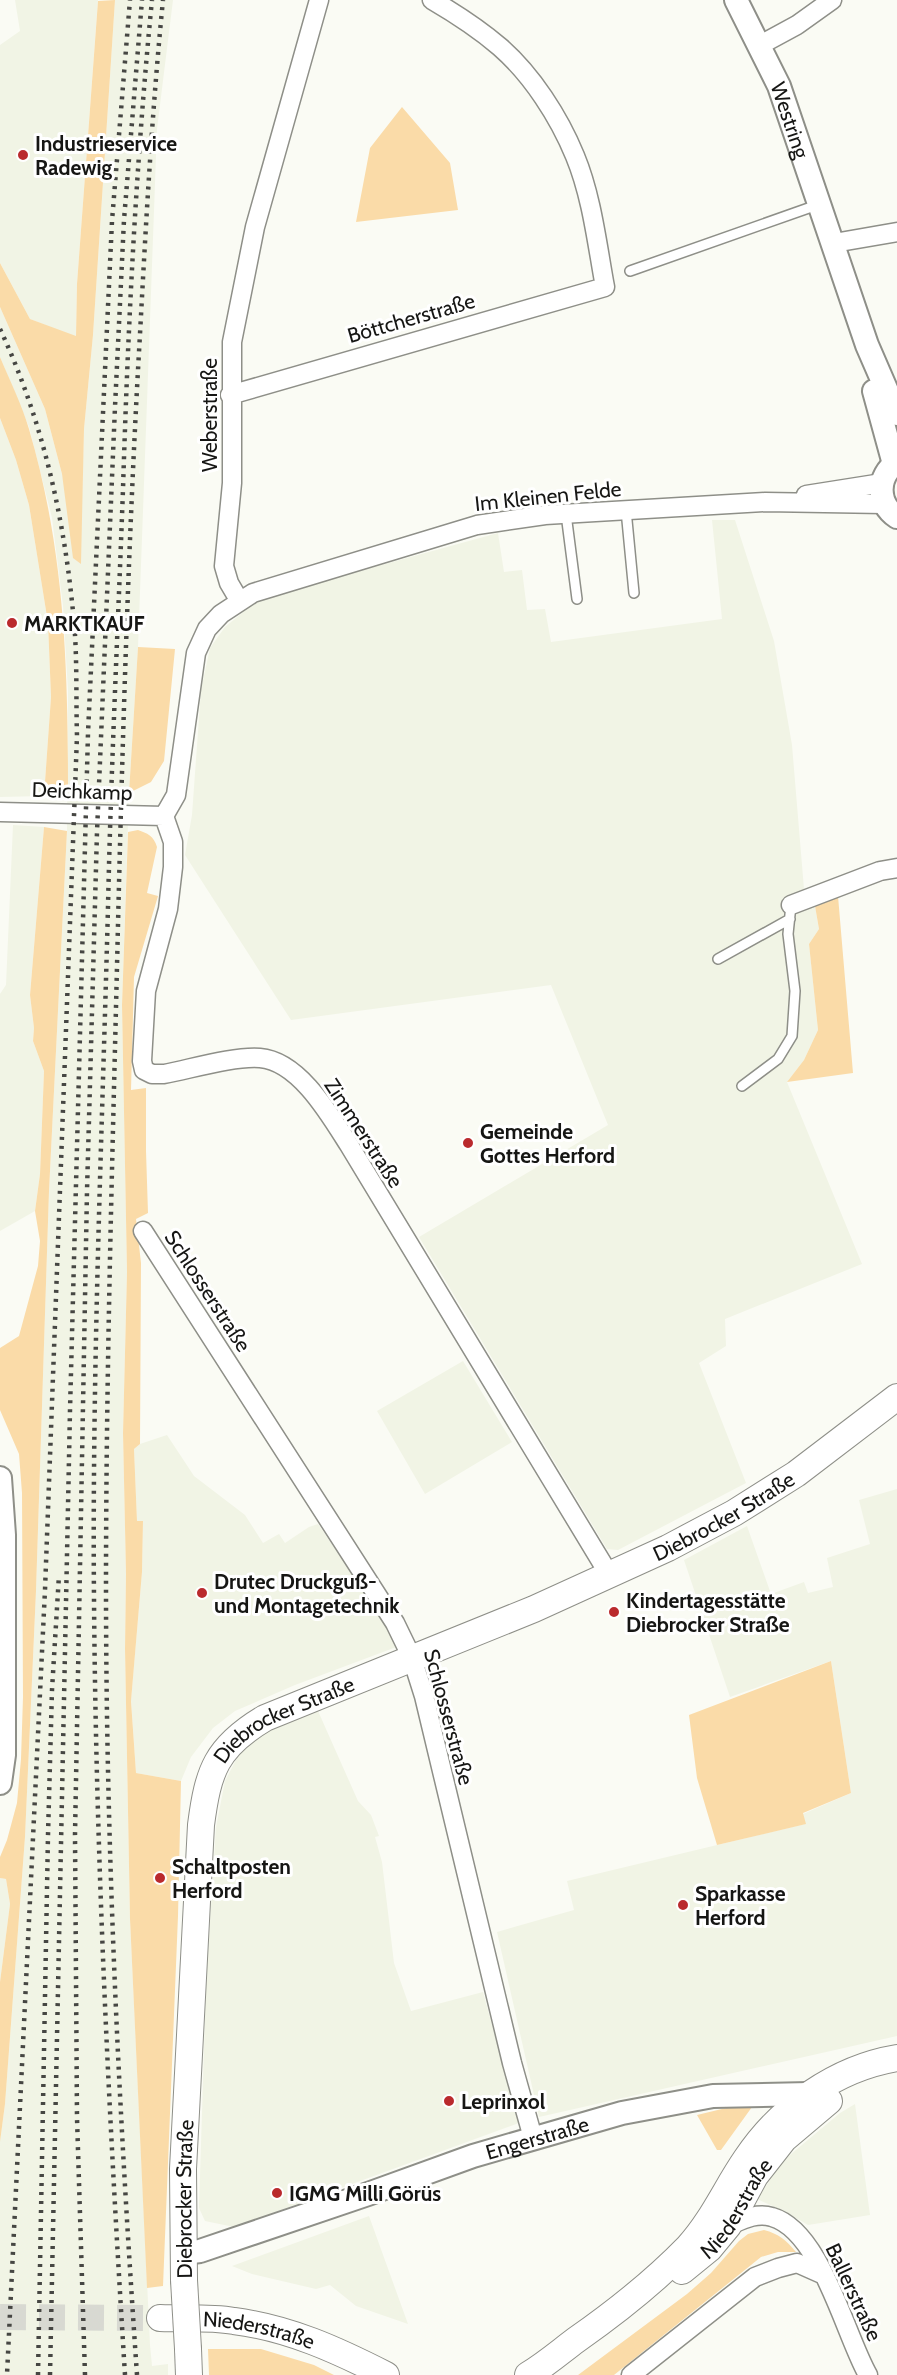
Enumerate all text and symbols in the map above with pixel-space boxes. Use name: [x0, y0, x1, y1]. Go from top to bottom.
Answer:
street label: Westring: [766, 79, 815, 162]
place label: Industrieservice Radewig: [35, 131, 177, 180]
marker: Industrieservice Radewig: [16, 148, 30, 162]
street label: Böttcherstraße: [344, 288, 478, 348]
street label: Weberstraße: [197, 358, 222, 472]
street label: Im Kleinen Felde: [473, 476, 623, 516]
place label: MARKTKAUF: [24, 611, 145, 636]
marker: MARKTKAUF: [5, 616, 19, 630]
street label: Deichkamp: [31, 777, 133, 805]
street label: Zimmerstraße: [319, 1074, 409, 1193]
place label: Gemeinde Gottes Herford: [480, 1119, 615, 1168]
marker: Gemeinde Gottes Herford: [461, 1136, 475, 1150]
street label: Schlosserstraße: [160, 1226, 257, 1356]
street label: Diebrocker Straße: [649, 1466, 799, 1566]
place label: Drutec Druckguß- und Montagetechnik: [214, 1569, 400, 1618]
marker: Drutec Druckguß- und Montagetechnik: [195, 1586, 209, 1600]
place label: Kindertagesstätte Diebrocker Straße: [626, 1588, 790, 1637]
marker: Kindertagesstätte Diebrocker Straße: [607, 1605, 621, 1619]
street label: Schlosserstraße: [419, 1646, 479, 1788]
street label: Diebrocker Straße: [208, 1671, 358, 1768]
place label: Schaltposten Herford: [172, 1854, 291, 1903]
marker: Schaltposten Herford: [153, 1871, 167, 1885]
place label: Sparkasse Herford: [695, 1881, 786, 1930]
marker: Sparkasse Herford: [676, 1898, 690, 1912]
place label: Leprinxol: [461, 2089, 546, 2114]
marker: Leprinxol: [442, 2094, 456, 2108]
street label: Engerstraße: [483, 2111, 592, 2164]
street label: Diebrocker Straße: [170, 2119, 198, 2279]
street label: Niederstraße: [695, 2153, 777, 2264]
place label: IGMG Milli Görüs: [289, 2181, 441, 2206]
marker: IGMG Milli Görüs: [270, 2186, 284, 2200]
street label: Ballerstraße: [821, 2239, 888, 2345]
street label: Niederstraße: [202, 2306, 319, 2354]

